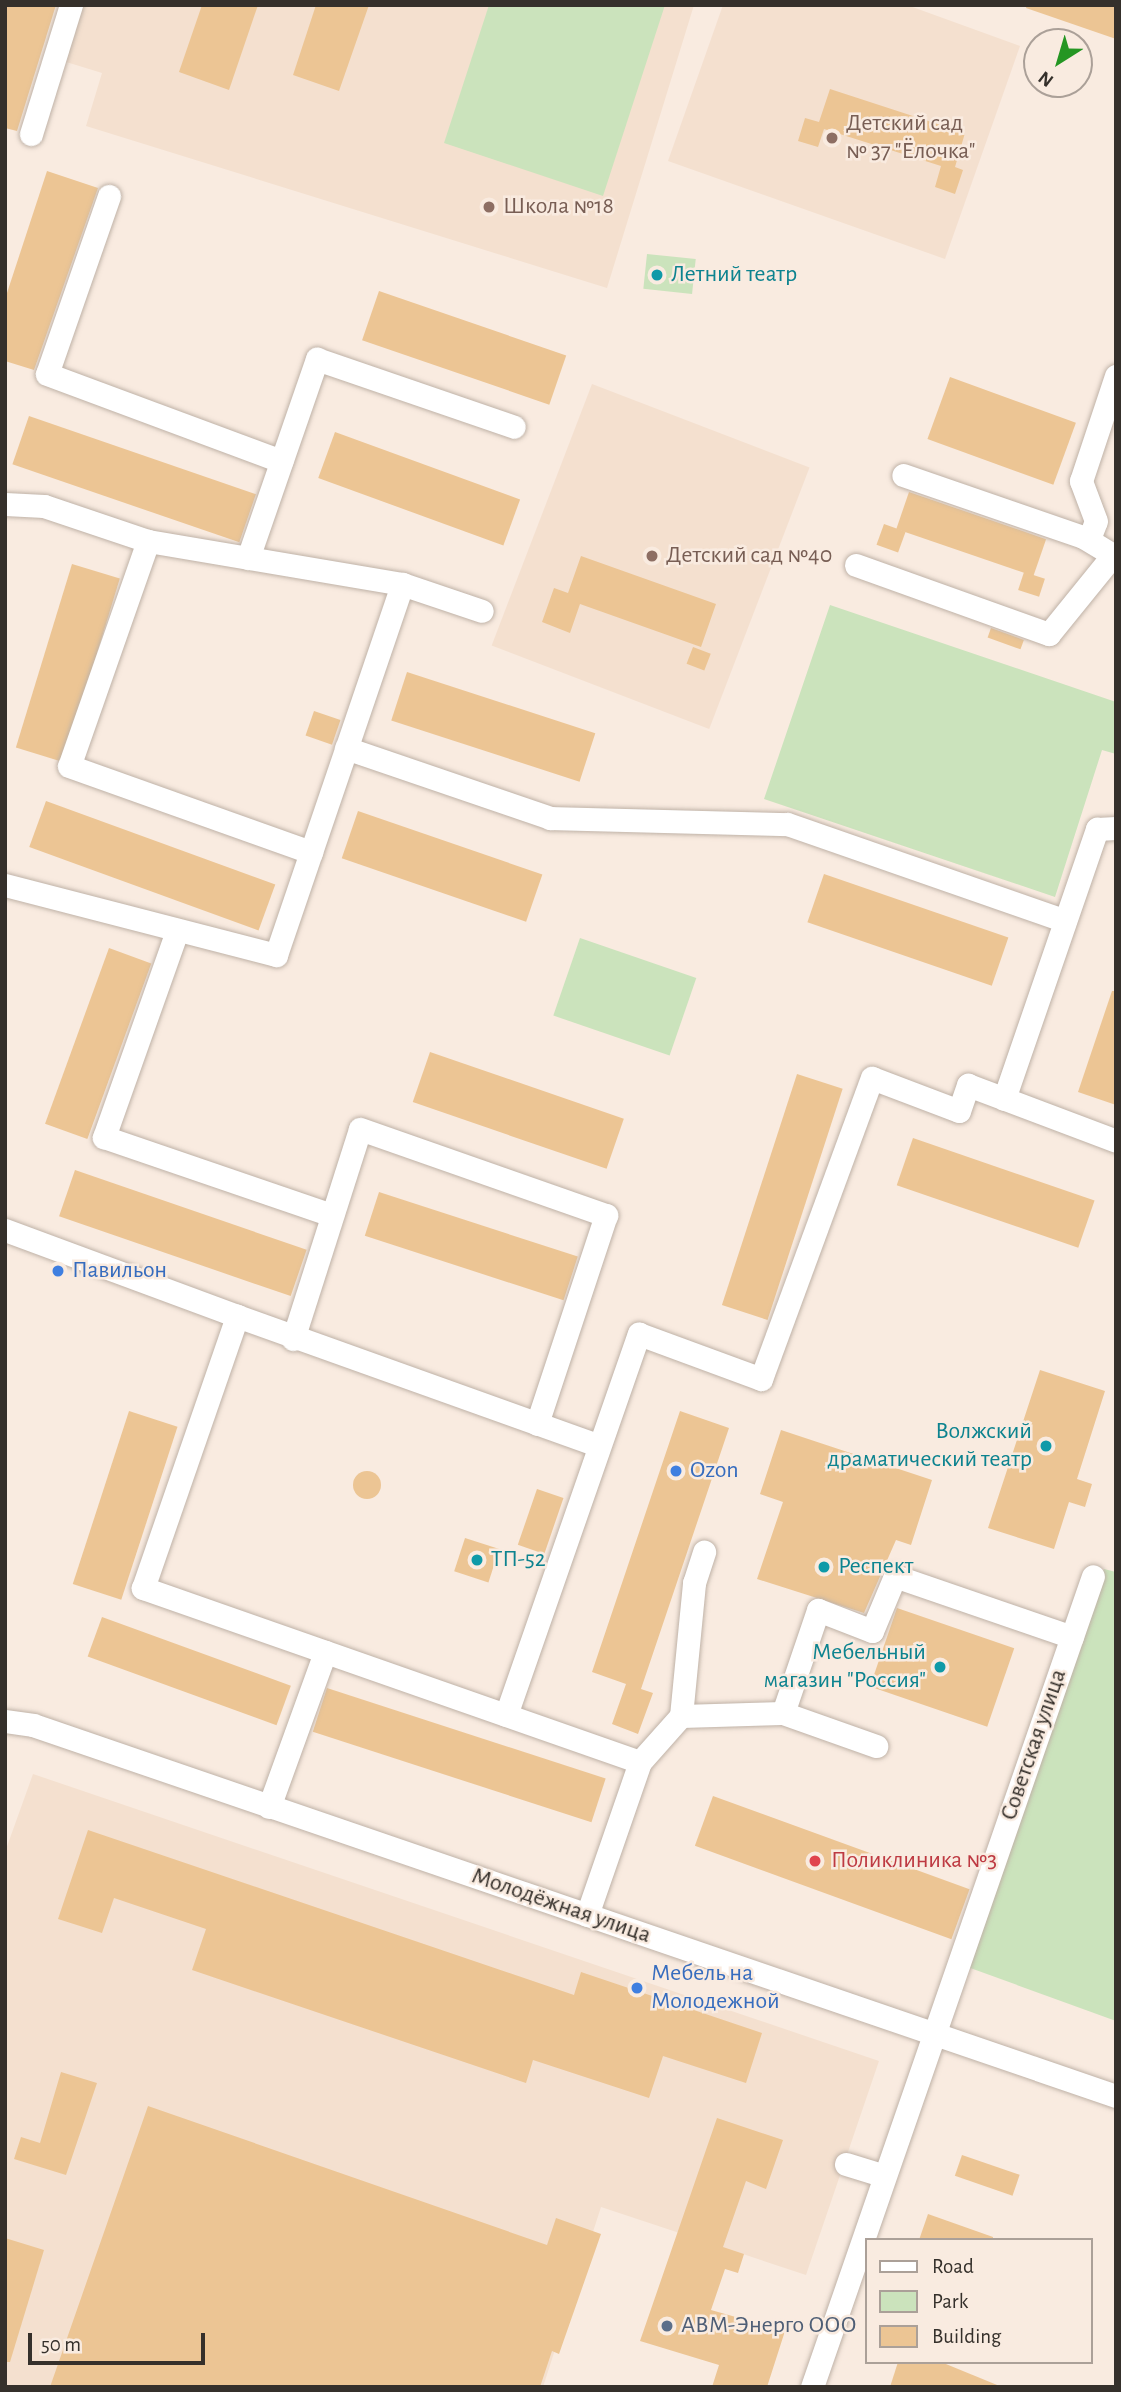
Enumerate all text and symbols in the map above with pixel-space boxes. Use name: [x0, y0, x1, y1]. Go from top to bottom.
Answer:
north arrow: [1023, 28, 1093, 98]
text: N: [1035, 67, 1057, 90]
place label: Детский сад № 37 "Ёлочка": [846, 110, 975, 166]
marker: Детский сад № 37 "Ёлочка": [824, 130, 840, 146]
place label: Школа №18: [503, 193, 614, 221]
marker: Школа №18: [481, 199, 497, 215]
place label: Летний театр: [671, 261, 797, 289]
marker: Летний театр: [649, 267, 665, 283]
place label: Детский сад №40: [666, 542, 832, 570]
marker: Детский сад №40: [644, 548, 660, 564]
place label: Павильон: [72, 1257, 167, 1285]
marker: Павильон: [50, 1263, 66, 1279]
place label: Волжский драматический театр: [827, 1418, 1032, 1474]
marker: Волжский драматический театр: [1038, 1438, 1054, 1454]
place label: Ozon: [690, 1457, 739, 1485]
marker: Ozon: [668, 1463, 684, 1479]
place label: ТП-52: [491, 1546, 546, 1574]
marker: ТП-52: [469, 1552, 485, 1568]
place label: Респект: [838, 1553, 914, 1581]
marker: Респект: [816, 1559, 832, 1575]
place label: Мебельный магазин "Россия": [764, 1639, 926, 1695]
marker: Мебельный магазин "Россия": [932, 1659, 948, 1675]
street label: Советская улица: [995, 1666, 1073, 1824]
place label: Поликлиника №3: [831, 1847, 997, 1875]
marker: Поликлиника №3: [805, 1851, 825, 1871]
street label: Молодёжная улица: [468, 1862, 654, 1950]
place label: Мебель на Молодежной: [651, 1960, 780, 2016]
marker: Мебель на Молодежной: [629, 1980, 645, 1996]
legend: [866, 2238, 1093, 2364]
text: Road: [932, 2256, 974, 2277]
text: Park: [932, 2291, 968, 2312]
place label: АВМ-Энерго ООО: [681, 2312, 857, 2340]
scale bar: [32, 2318, 208, 2362]
marker: АВМ-Энерго ООО: [659, 2318, 675, 2334]
text: Building: [932, 2326, 1001, 2347]
text: 50 m: [41, 2334, 81, 2355]

